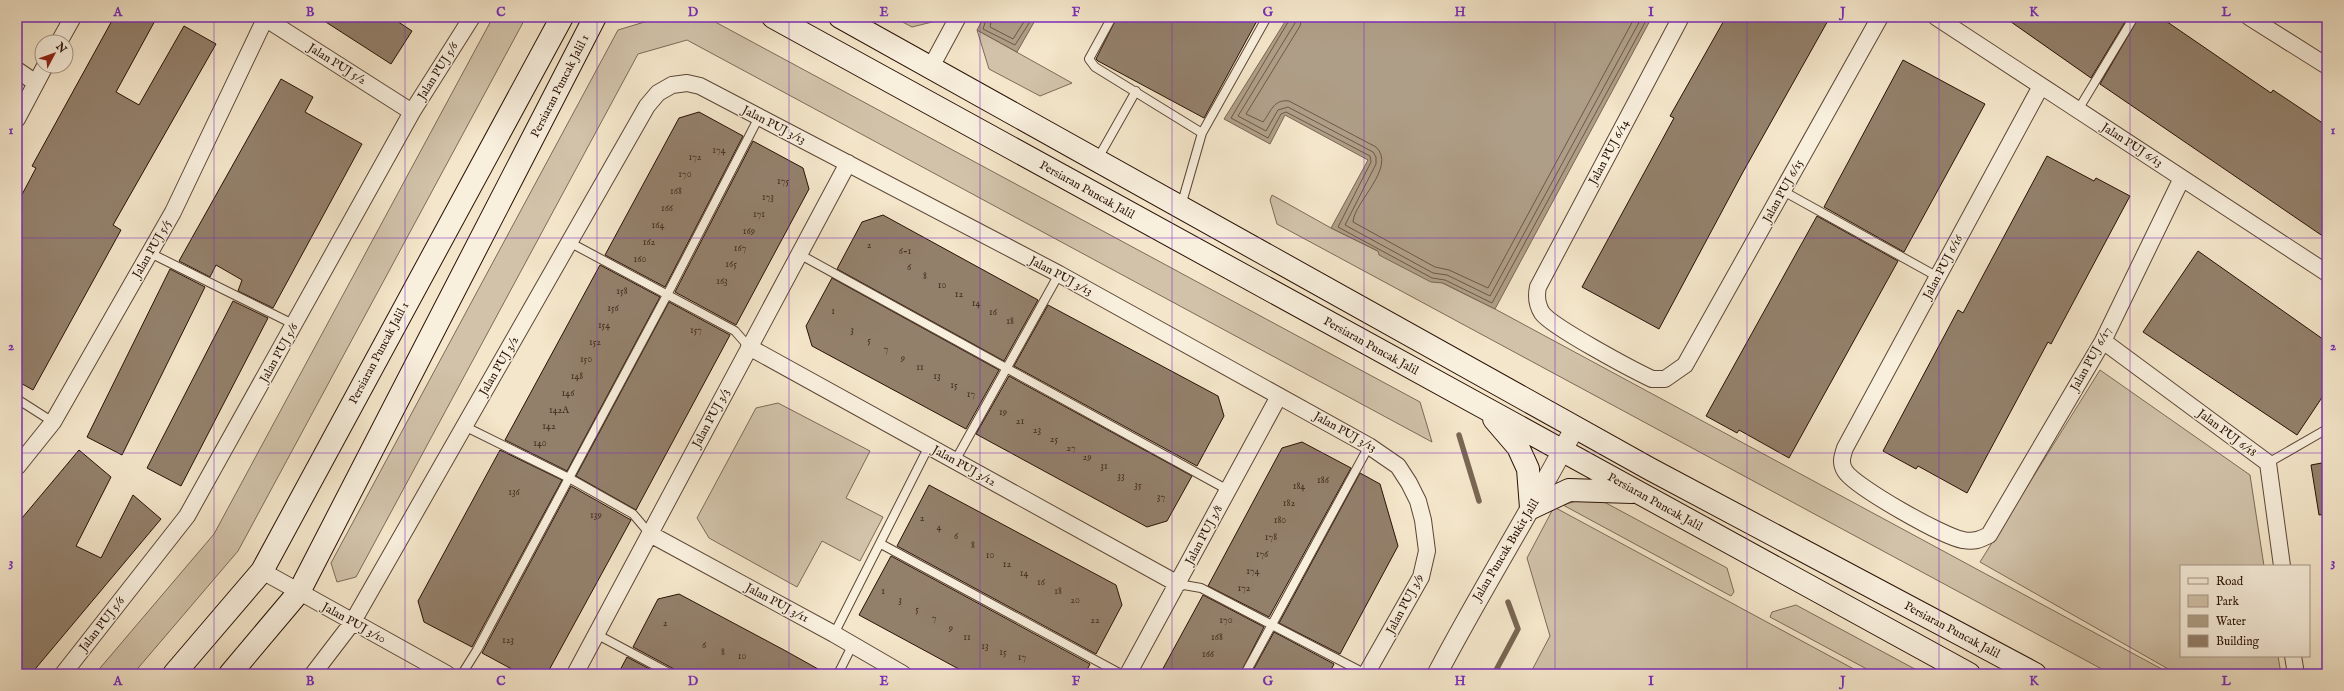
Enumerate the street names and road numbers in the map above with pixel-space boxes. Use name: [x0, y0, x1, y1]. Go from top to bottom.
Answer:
street label: Persiaran Puncak Jalil 1: [528, 32, 593, 140]
street label: Jalan PUJ 5/2: [303, 39, 369, 89]
street label: Jalan PUJ 5/6: [413, 39, 463, 105]
street label: Jalan PUJ 3/13: [737, 102, 808, 148]
street label: Jalan PUJ 6/14: [1585, 117, 1633, 189]
street label: Jalan PUJ 6/13: [2096, 119, 2165, 171]
street label: Jalan PUJ 6/15: [1759, 156, 1808, 227]
street label: Persiaran Puncak Jalil: [1036, 158, 1138, 224]
street label: Jalan PUJ 5/5: [128, 217, 176, 283]
street label: Jalan PUJ 6/16: [1919, 232, 1968, 304]
street label: Jalan PUJ 3/13: [1025, 252, 1095, 300]
street label: Persiaran Puncak Jalil 1: [346, 299, 413, 407]
street label: Persiaran Puncak Jalil: [1320, 314, 1422, 380]
street label: Jalan PUJ 5/6: [256, 320, 303, 387]
street label: Jalan PUJ 6/17: [2066, 324, 2116, 396]
street label: Jalan PUJ 3/2: [475, 333, 523, 401]
street label: Jalan PUJ 3/3: [688, 386, 734, 452]
street label: Jalan PUJ 6/18: [2192, 405, 2260, 461]
street label: Jalan PUJ 3/13: [1309, 408, 1379, 456]
street label: Jalan PUJ 3/12: [927, 441, 999, 491]
street label: Persiaran Puncak Jalil: [1604, 470, 1706, 536]
street label: Jalan Puncak Bukit Jalil: [1469, 496, 1544, 606]
street label: Jalan PUJ 3/8: [1181, 502, 1227, 570]
street label: Jalan PUJ 3/9: [1382, 571, 1428, 639]
street label: Jalan PUJ 3/11: [741, 579, 811, 627]
street label: Jalan PUJ 5/6: [75, 593, 129, 657]
street label: Jalan PUJ 3/10: [317, 598, 389, 648]
street label: Persiaran Puncak Jalil: [1901, 598, 2003, 663]

